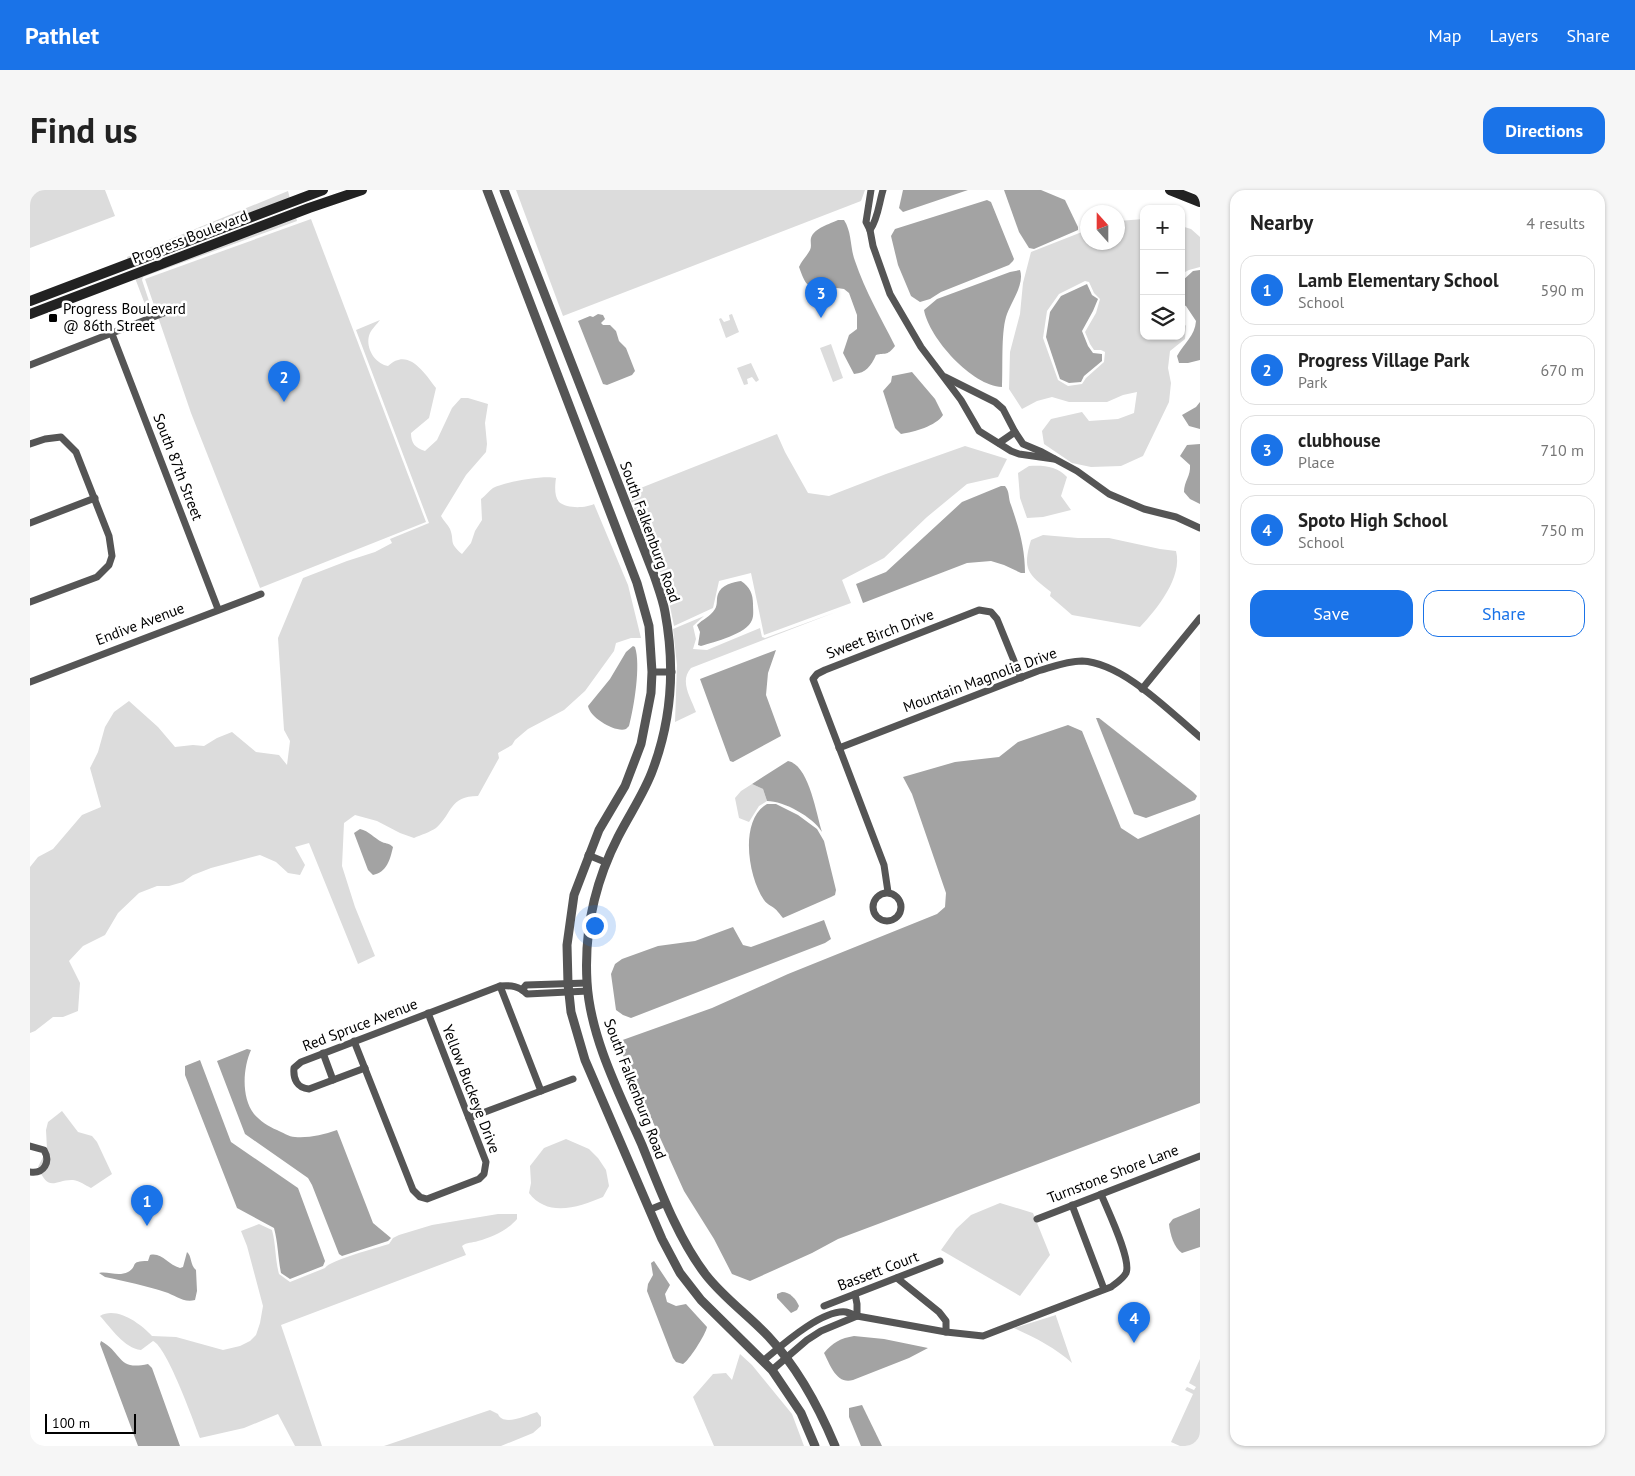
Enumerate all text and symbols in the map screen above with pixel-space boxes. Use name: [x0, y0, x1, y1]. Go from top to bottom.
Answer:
text: Pathlet: [25, 20, 99, 51]
text: Map: [1429, 24, 1461, 47]
text: Layers: [1489, 24, 1538, 47]
text: Share: [1566, 24, 1610, 47]
text: Find us: [30, 107, 138, 153]
button: Directions: [1483, 107, 1605, 154]
north arrow: [1080, 205, 1125, 250]
map controls: [1140, 205, 1185, 340]
button: +: [1140, 205, 1185, 250]
street label: Progress Boulevard: [129, 206, 251, 267]
text: Nearby: [1250, 209, 1313, 236]
text: 4 results: [1526, 213, 1585, 233]
button: −: [1140, 250, 1185, 295]
text: Lamb Elementary School: [1298, 268, 1499, 292]
pin: 3: [805, 277, 837, 318]
text: 1: [1262, 280, 1272, 300]
text: 590 m: [1541, 280, 1584, 300]
text: School: [1298, 292, 1344, 312]
button: layers: [1140, 295, 1185, 340]
place label: Progress Boulevard @ 86th Street: [63, 299, 186, 335]
marker: Progress Boulevard @ 86th Street: [47, 312, 59, 324]
text: Progress Village Park: [1298, 348, 1470, 372]
text: 2: [1262, 360, 1272, 380]
text: 670 m: [1541, 360, 1584, 380]
pin: 2: [268, 361, 300, 402]
text: Park: [1298, 372, 1327, 392]
street label: South 87th Street: [149, 411, 208, 523]
text: clubhouse: [1298, 428, 1381, 452]
text: 3: [1262, 440, 1272, 460]
text: 710 m: [1541, 440, 1584, 460]
text: Place: [1298, 452, 1335, 472]
street label: South Falkenburg Road: [616, 459, 685, 605]
text: Spoto High School: [1298, 508, 1448, 532]
text: 4: [1262, 520, 1272, 540]
text: 750 m: [1541, 520, 1584, 540]
text: School: [1298, 532, 1344, 552]
button: Save: [1250, 590, 1413, 637]
button: Share: [1423, 590, 1585, 637]
street label: Endive Avenue: [93, 598, 187, 649]
street label: Sweet Birch Drive: [823, 604, 936, 663]
street label: Mountain Magnolia Drive: [900, 643, 1059, 716]
your location: [582, 913, 608, 939]
street label: Red Spruce Avenue: [300, 994, 420, 1055]
street label: South Falkenburg Road: [600, 1016, 671, 1162]
street label: Yellow Buckeye Drive: [438, 1022, 505, 1156]
street label: Turnstone Shore Lane: [1045, 1140, 1181, 1207]
pin: 1: [131, 1185, 163, 1226]
street label: Bassett Court: [835, 1246, 921, 1295]
pin: 4: [1118, 1302, 1150, 1343]
scale bar: [45, 1411, 136, 1434]
text: 100 m: [52, 1414, 90, 1432]

